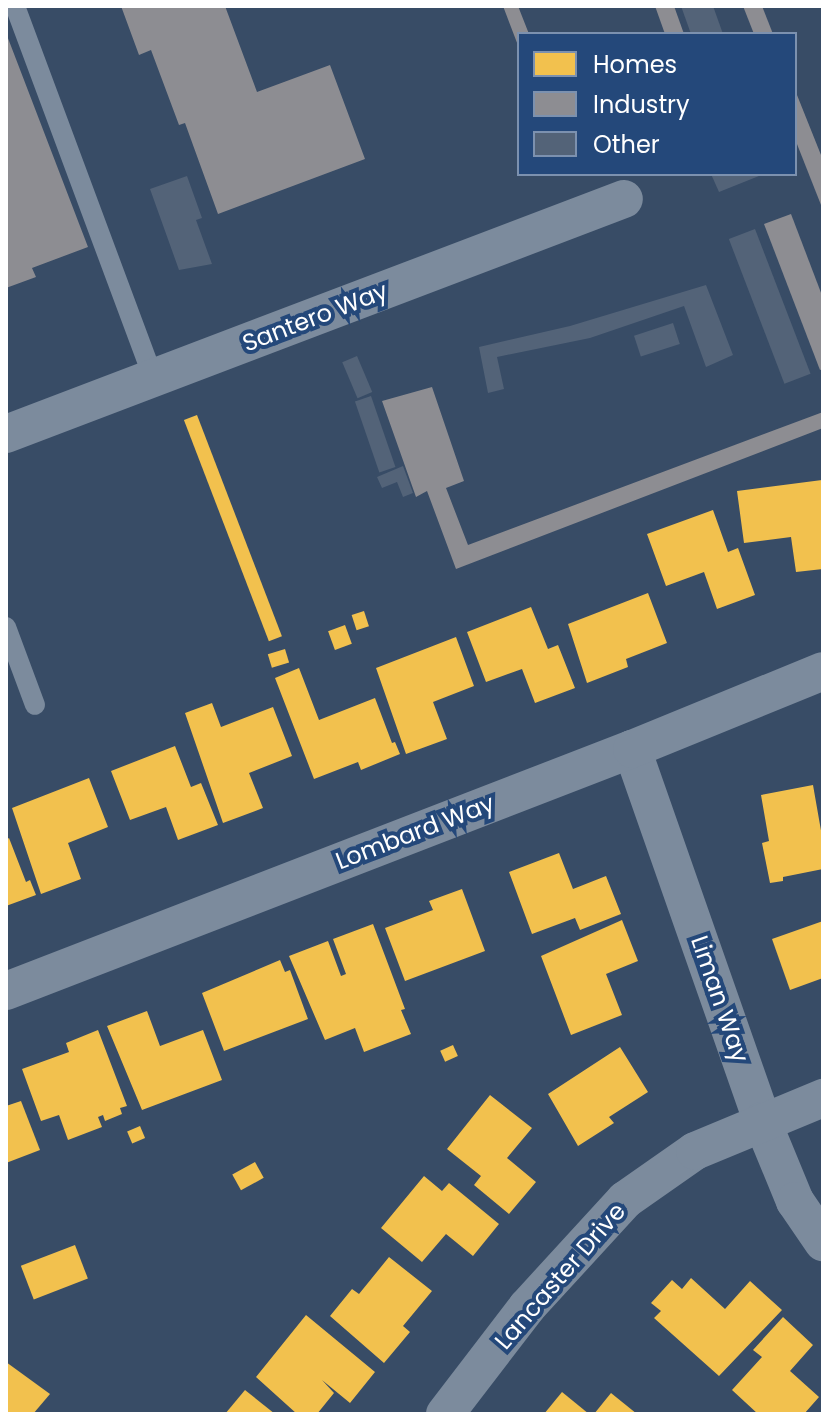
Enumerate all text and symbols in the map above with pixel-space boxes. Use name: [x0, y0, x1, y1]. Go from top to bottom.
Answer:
legend: [517, 32, 797, 176]
text: Homes: [593, 48, 677, 81]
text: Industry: [593, 88, 690, 121]
text: Other: [593, 128, 660, 161]
street label: Santero Way: [238, 276, 392, 358]
street label: Lombard Way: [332, 789, 498, 875]
street label: Liman Way: [685, 932, 755, 1066]
street label: Lancaster Drive: [489, 1197, 631, 1355]

